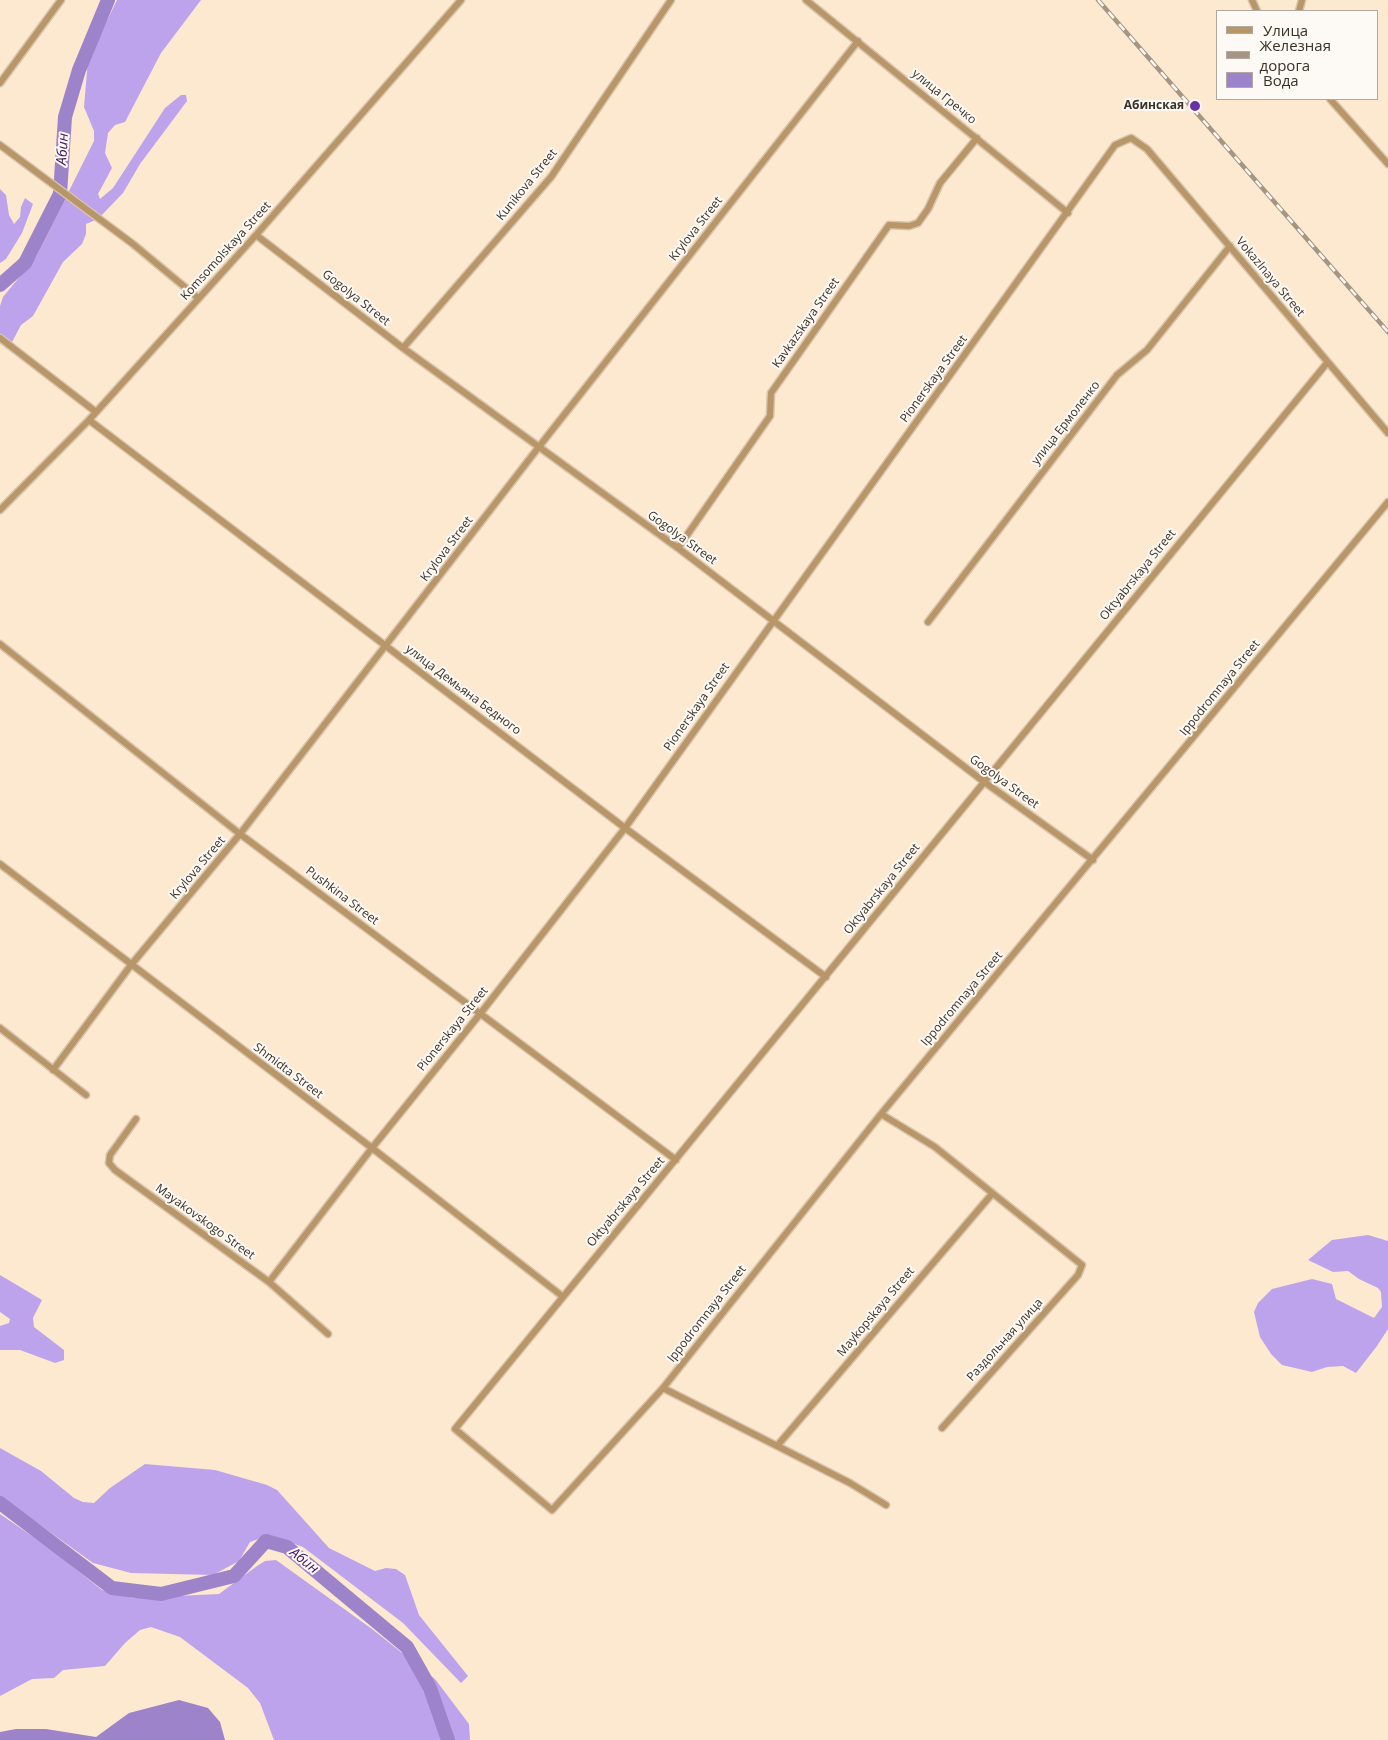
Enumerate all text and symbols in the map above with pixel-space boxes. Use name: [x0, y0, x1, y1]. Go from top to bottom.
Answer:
legend: [1216, 10, 1378, 100]
text: Улица: [1263, 20, 1308, 40]
text: Железная дорога: [1260, 35, 1331, 75]
street label: улица Гречко: [909, 67, 979, 127]
text: Вода: [1263, 70, 1299, 90]
place label: Абинская: [1124, 99, 1184, 113]
marker: Абинская: [1188, 99, 1202, 113]
water label: Абин: [54, 133, 72, 165]
street label: Kunikova Street: [494, 146, 560, 224]
street label: Krylova Street: [666, 194, 726, 264]
street label: Komsomolskaya Street: [178, 199, 274, 303]
street label: Vokazlnaya Street: [1233, 234, 1307, 320]
street label: Gogolya Street: [319, 267, 393, 329]
street label: Kavkazskaya Street: [770, 275, 842, 371]
street label: Pionerskaya Street: [897, 333, 971, 425]
street label: улица Ермоленко: [1029, 378, 1103, 468]
street label: Gogolya Street: [645, 508, 719, 568]
street label: Krylova Street: [418, 514, 476, 584]
street label: Oktyabrskaya Street: [1097, 527, 1179, 623]
street label: Ippodromnaya Street: [1177, 637, 1263, 739]
street label: улица Демьяна Бедного: [402, 642, 524, 738]
street label: Pionerskaya Street: [661, 660, 733, 754]
street label: Gogolya Street: [967, 752, 1041, 812]
street label: Krylova Street: [167, 834, 229, 902]
street label: Oktyabrskaya Street: [841, 841, 923, 937]
street label: Pushkina Street: [303, 864, 381, 928]
street label: Ippodromnaya Street: [918, 949, 1006, 1049]
street label: Pionerskaya Street: [415, 984, 491, 1074]
street label: Shmidta Street: [251, 1040, 325, 1102]
street label: Oktyabrskaya Street: [584, 1154, 668, 1250]
street label: Mayakovskogo Street: [153, 1181, 257, 1263]
street label: Ippodromnaya Street: [665, 1263, 749, 1365]
street label: Maykopskaya Street: [834, 1264, 918, 1360]
street label: Раздольная улица: [964, 1296, 1046, 1384]
water label: Абин: [286, 1544, 322, 1578]

